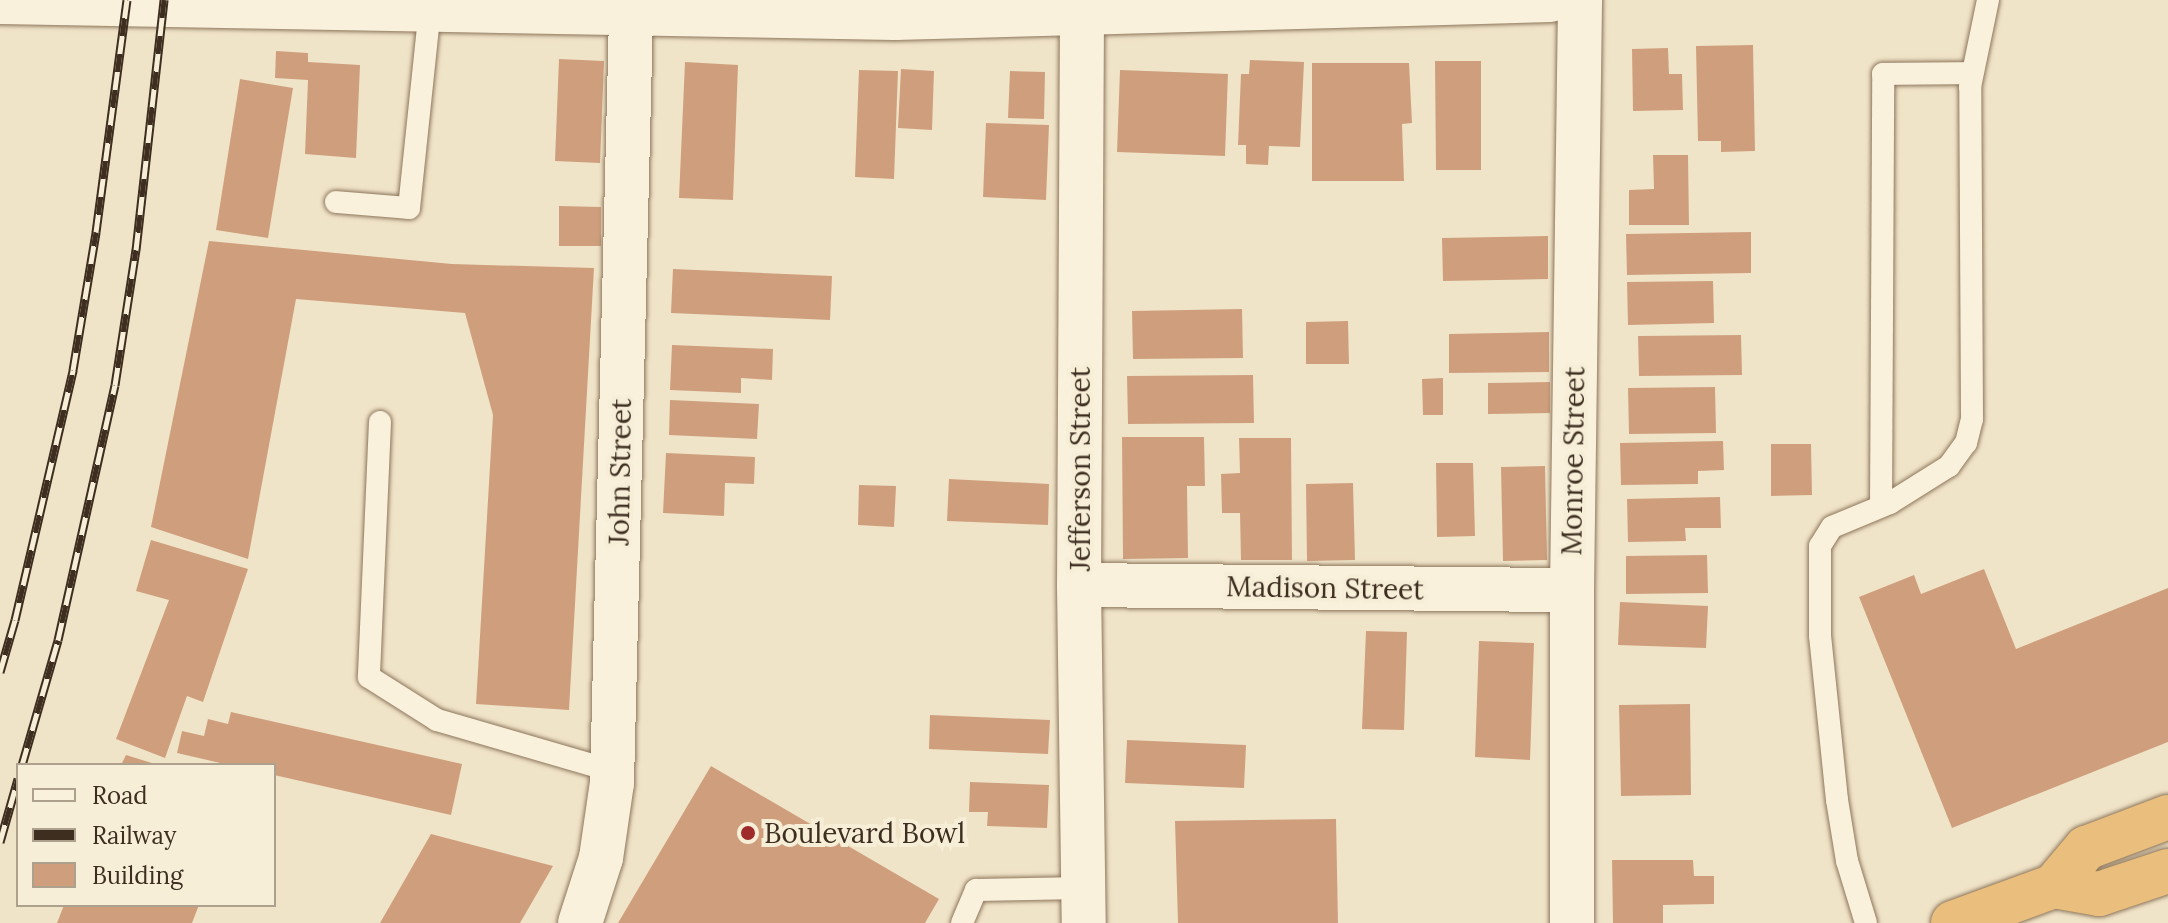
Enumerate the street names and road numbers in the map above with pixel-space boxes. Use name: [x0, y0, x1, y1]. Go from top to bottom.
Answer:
street label: Monroe Street: [1555, 366, 1591, 556]
street label: Jefferson Street: [1063, 367, 1097, 571]
street label: John Street: [602, 398, 638, 546]
street label: Madison Street: [1226, 569, 1424, 607]

